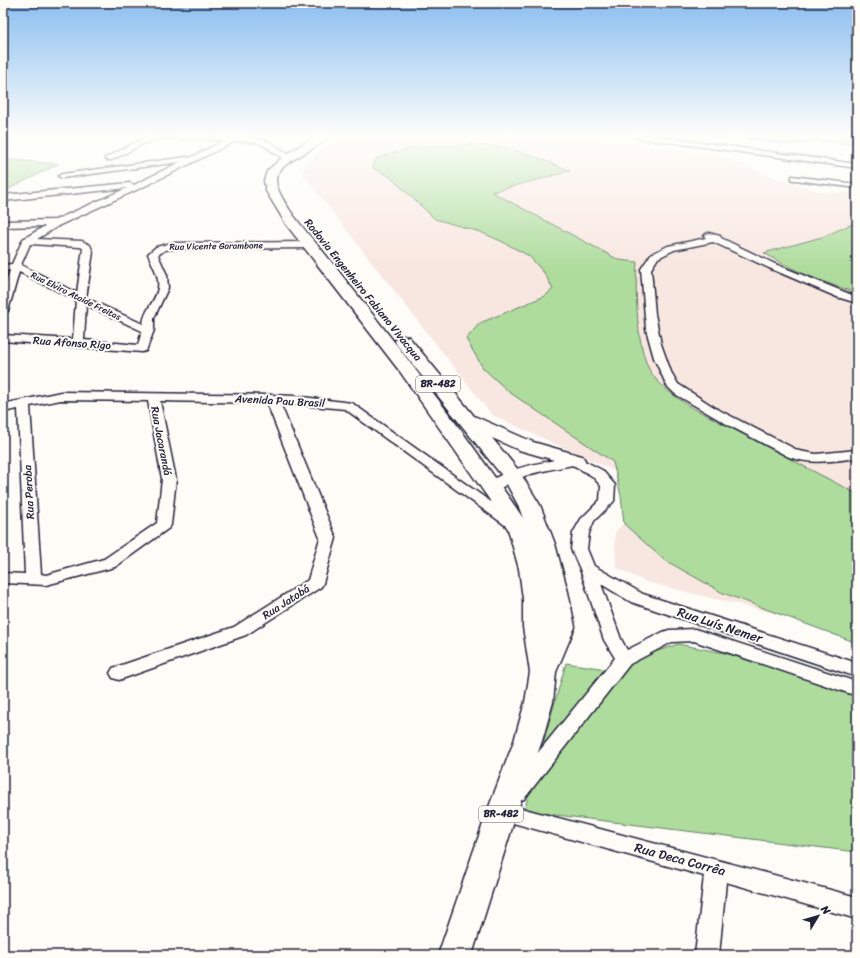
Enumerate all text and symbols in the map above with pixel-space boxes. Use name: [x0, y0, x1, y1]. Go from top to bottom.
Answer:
street label: Rodovia Engenheiro Fabiano Vivacqua: [299, 214, 427, 366]
street label: Rua Vicente Garambone: [169, 237, 263, 255]
street label: Rua Elviro Ataide Freitas: [28, 267, 125, 325]
street label: Rua Afonso Rigo: [32, 331, 112, 355]
road number: BR-482: [416, 376, 460, 392]
street label: Avenida Pau Brasil: [233, 389, 326, 413]
street label: Rua Jacarandá: [145, 405, 177, 478]
street label: Rua Peroba: [18, 464, 40, 520]
street label: Rua Jatobá: [258, 579, 314, 625]
street label: Rua Luís Nemer: [674, 600, 766, 650]
road number: BR-482: [479, 806, 523, 822]
street label: Rua Deca Corrêa: [632, 836, 729, 882]
north arrow: [798, 896, 838, 936]
text: N: [815, 901, 836, 919]

